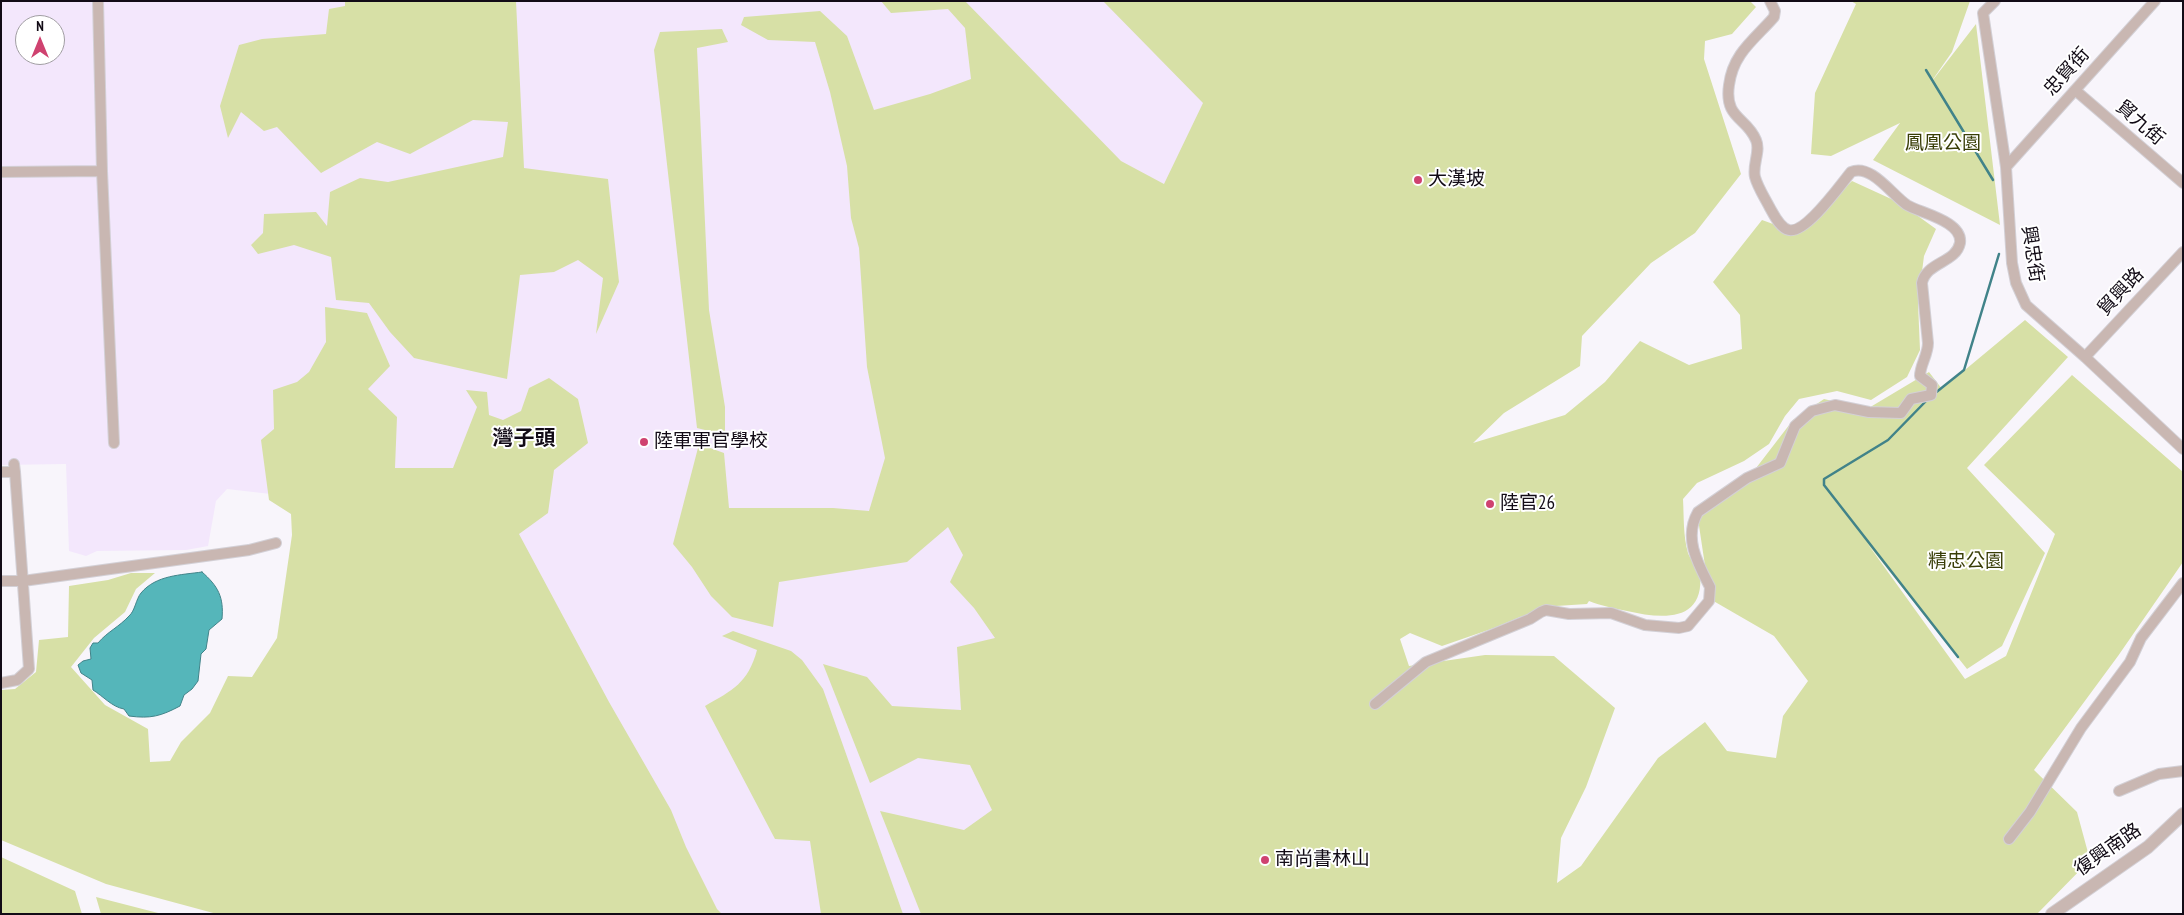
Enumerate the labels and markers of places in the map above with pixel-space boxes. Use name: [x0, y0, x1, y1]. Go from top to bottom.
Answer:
place label: 大漢坡: [1428, 169, 1485, 191]
marker: 大漢坡: [1412, 174, 1424, 186]
place label: 陸軍軍官學校: [654, 431, 768, 453]
marker: 陸軍軍官學校: [638, 436, 650, 448]
place label: 陸官26: [1500, 493, 1555, 515]
marker: 陸官26: [1484, 498, 1496, 510]
place label: 南尚書林山: [1275, 849, 1370, 871]
marker: 南尚書林山: [1259, 854, 1271, 866]

